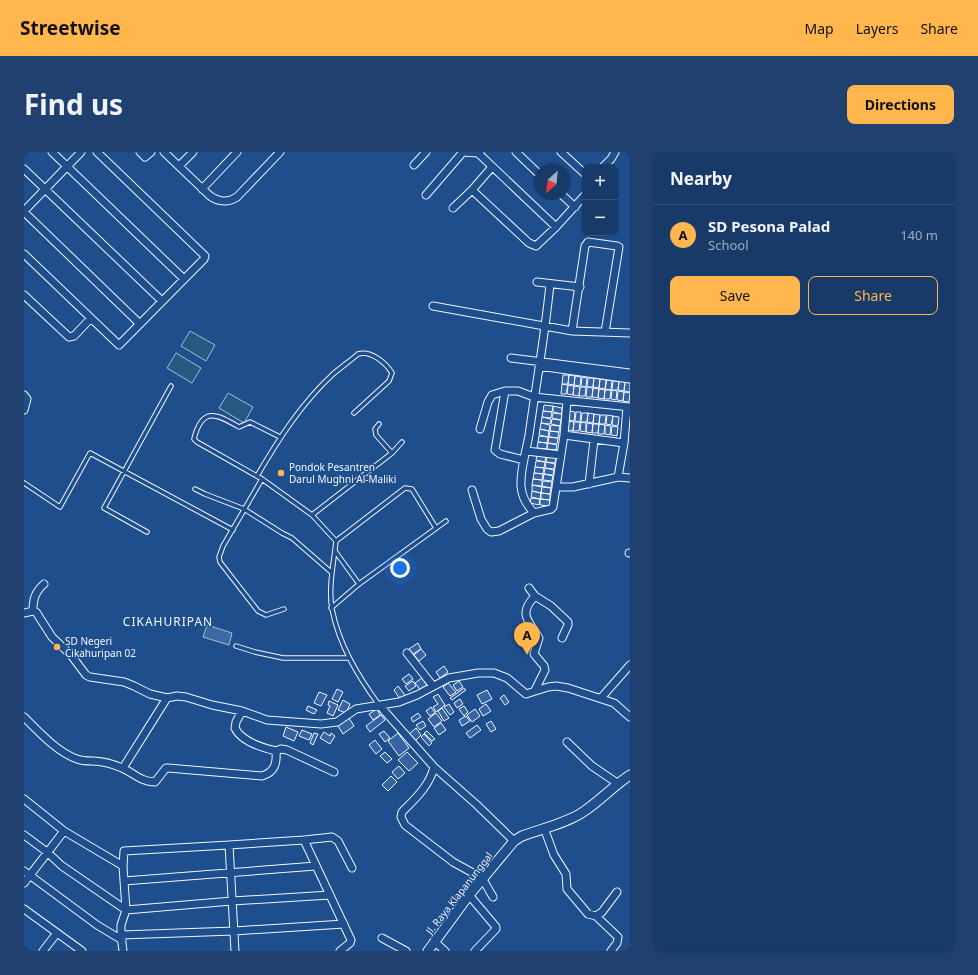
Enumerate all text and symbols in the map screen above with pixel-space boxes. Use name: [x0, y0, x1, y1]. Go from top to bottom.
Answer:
text: Streetwise: [20, 15, 121, 41]
text: Map: [805, 19, 834, 38]
text: Layers: [856, 19, 898, 38]
text: Share: [920, 19, 958, 38]
text: Find us: [24, 85, 123, 123]
button: Directions: [847, 85, 954, 124]
north arrow: [534, 164, 570, 200]
map controls: [582, 164, 618, 236]
button: +: [582, 164, 618, 200]
text: Nearby: [670, 167, 732, 190]
button: −: [582, 200, 618, 236]
text: SD Pesona Palad: [708, 216, 830, 236]
text: A: [679, 226, 688, 244]
text: 140 m: [900, 226, 938, 244]
text: School: [708, 236, 749, 254]
button: Save: [670, 276, 800, 315]
button: Share: [808, 276, 938, 315]
place label: Pondok Pesantren Darul Mughni Al-Maliki: [289, 460, 396, 486]
marker: Pondok Pesantren Darul Mughni Al-Maliki: [276, 468, 286, 478]
your location: [390, 558, 410, 578]
district label: CIKAHURIPAN: [123, 613, 213, 630]
pin: A: [514, 622, 540, 655]
place label: SD Negeri Cikahuripan 02: [65, 634, 136, 660]
marker: SD Negeri Cikahuripan 02: [52, 642, 62, 652]
street label: Jl. Raya Klapanunggal: [422, 849, 496, 938]

